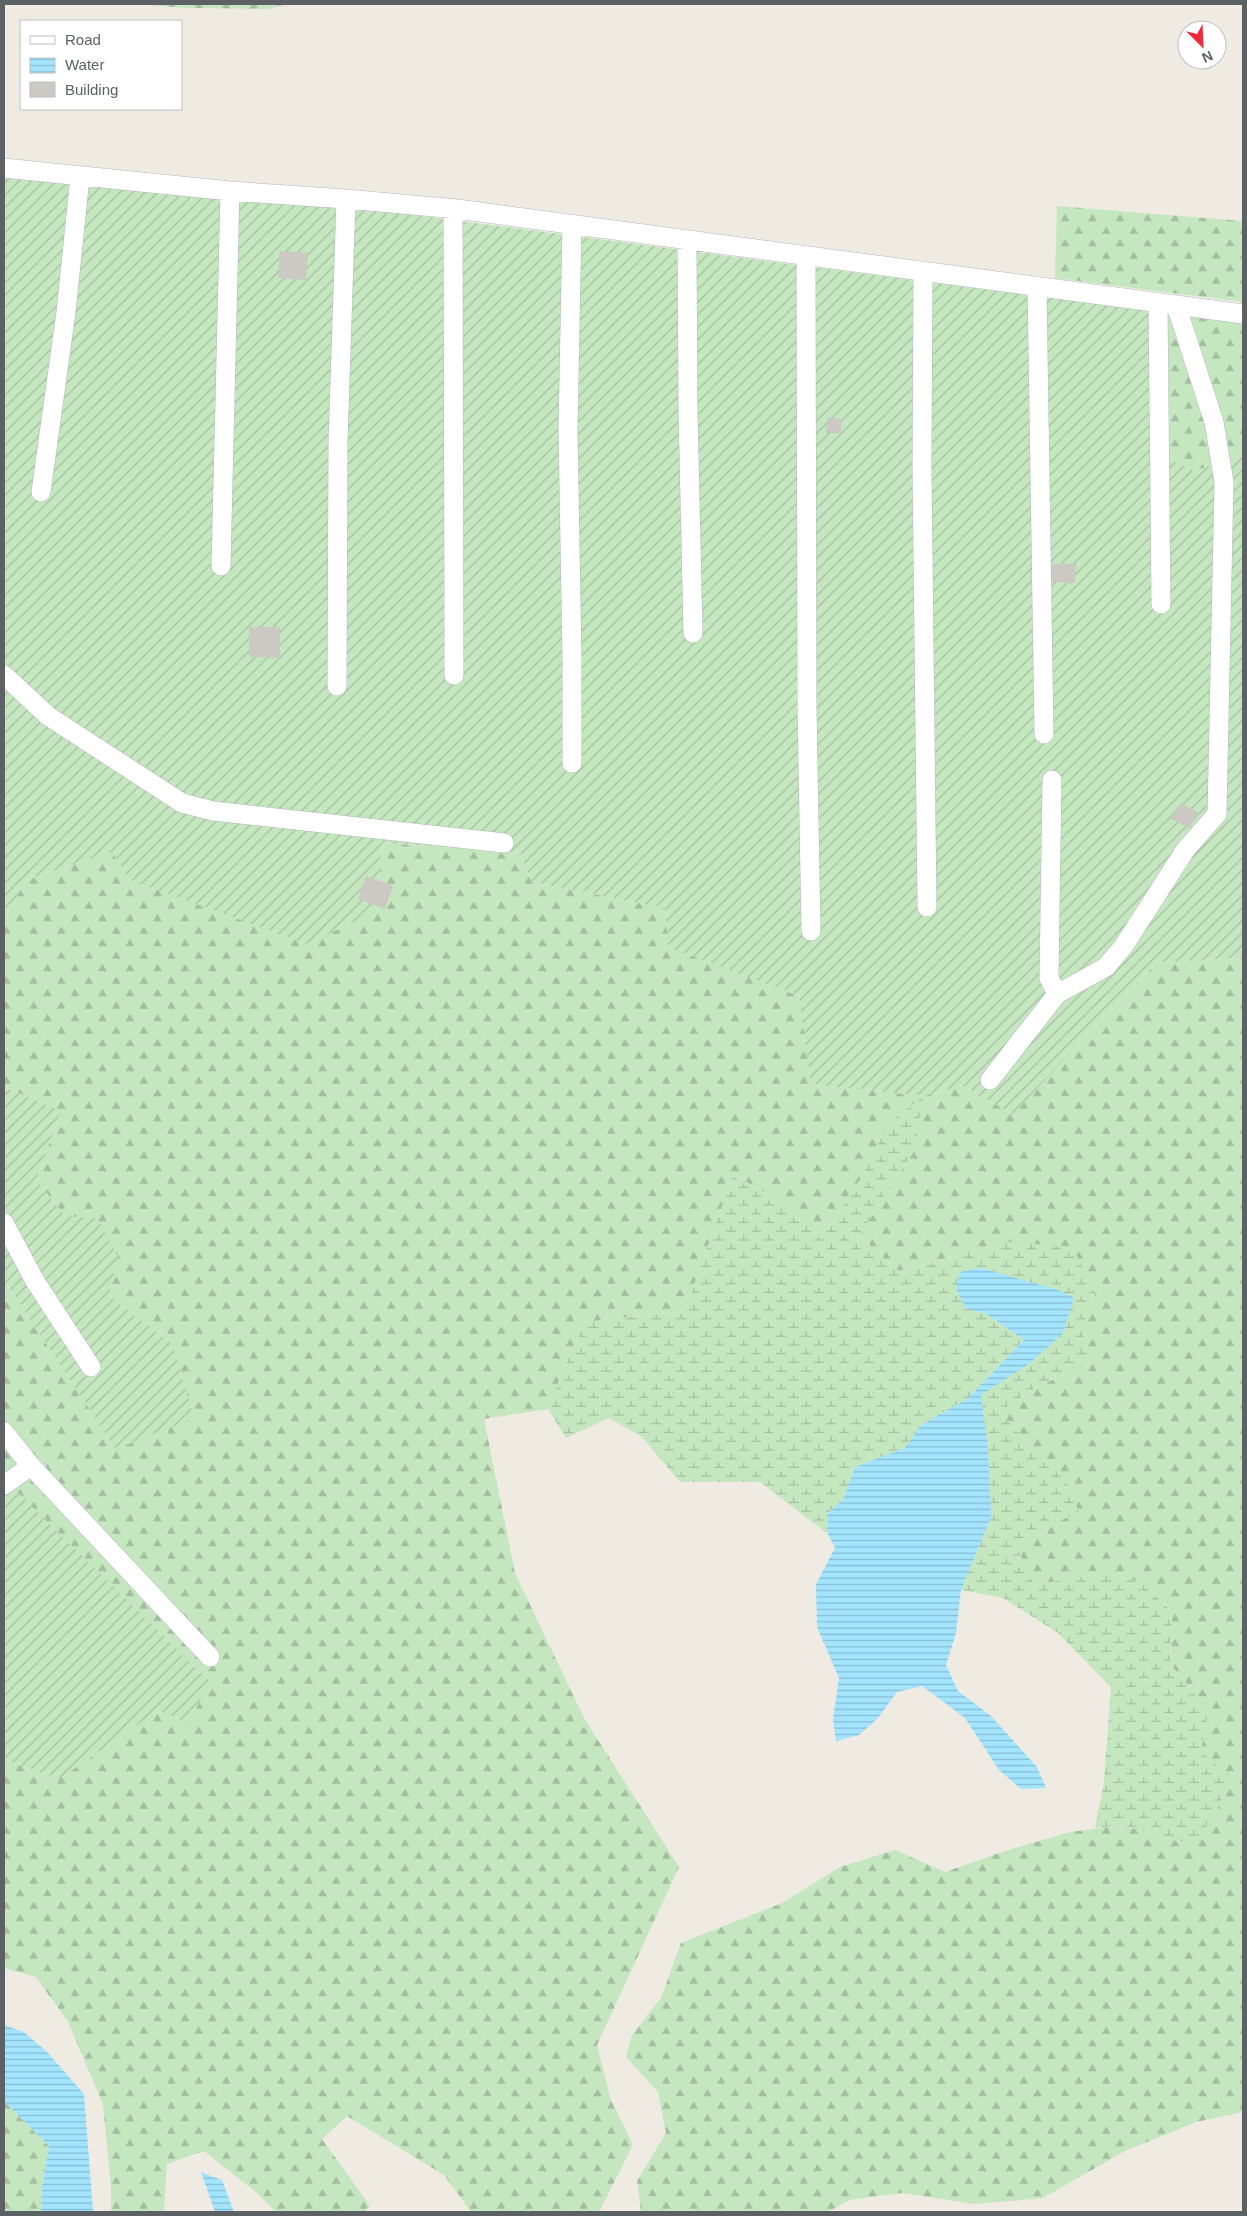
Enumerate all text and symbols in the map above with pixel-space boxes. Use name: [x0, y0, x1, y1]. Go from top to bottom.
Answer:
legend: [20, 20, 182, 110]
north arrow: [1177, 20, 1227, 70]
text: Road: [65, 31, 101, 48]
text: N: [1199, 48, 1215, 66]
text: Water: [65, 56, 104, 73]
text: Building: [65, 81, 118, 98]

